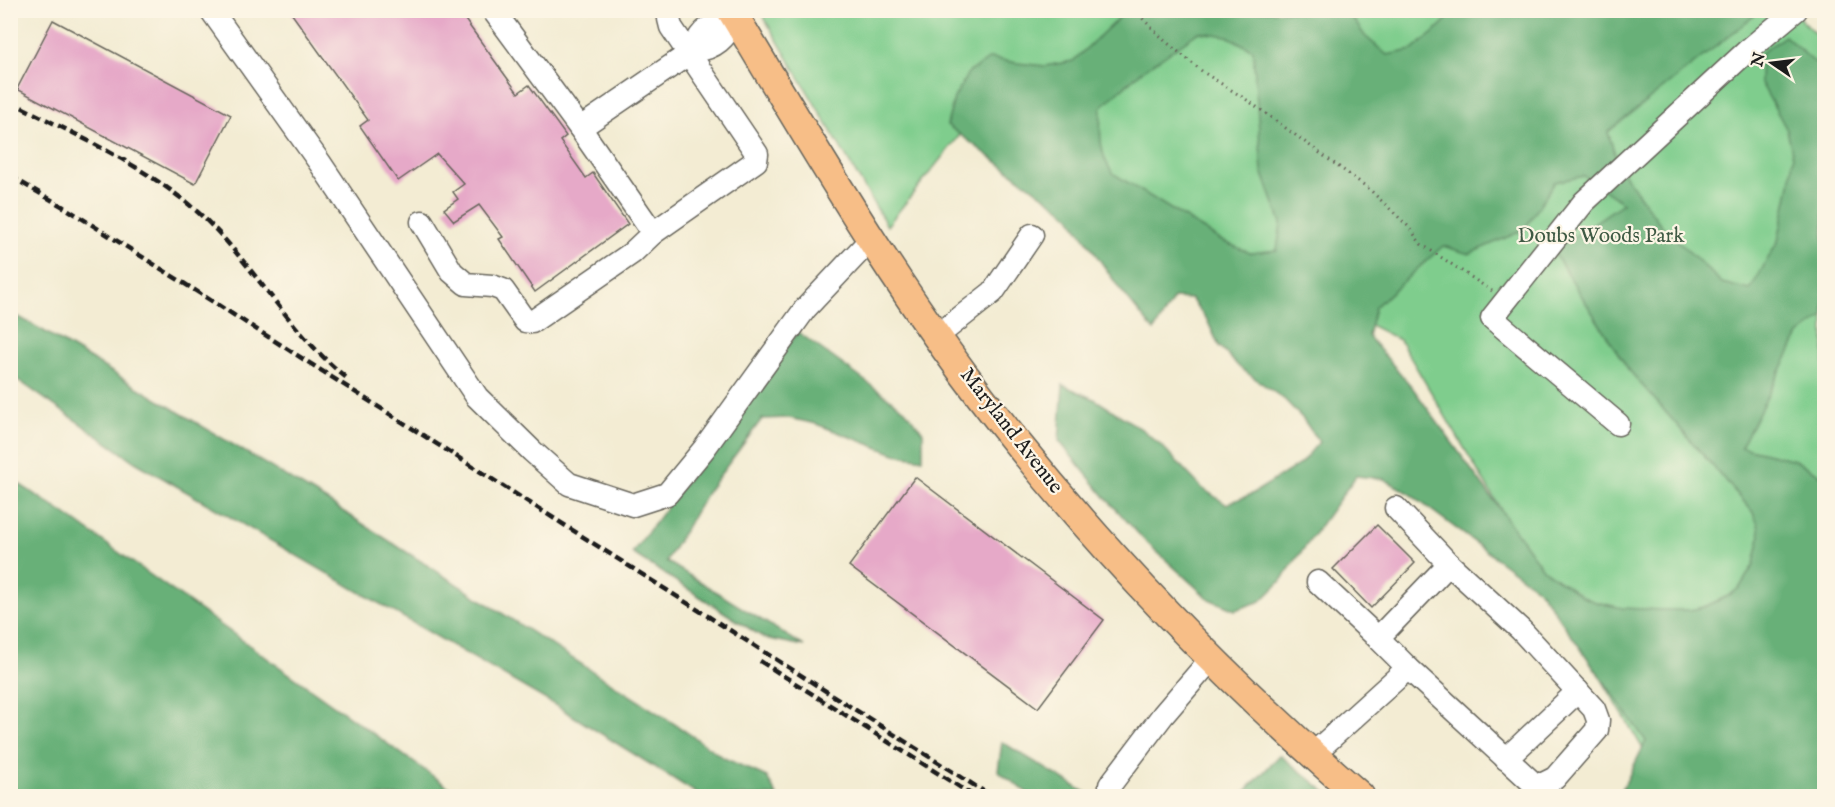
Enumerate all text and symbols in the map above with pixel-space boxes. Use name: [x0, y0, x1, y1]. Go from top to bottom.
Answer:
north arrow: [1742, 33, 1802, 93]
text: N: [1748, 51, 1771, 70]
park label: Doubs Woods Park: [1518, 223, 1685, 250]
street label: Maryland Avenue: [953, 363, 1069, 500]

